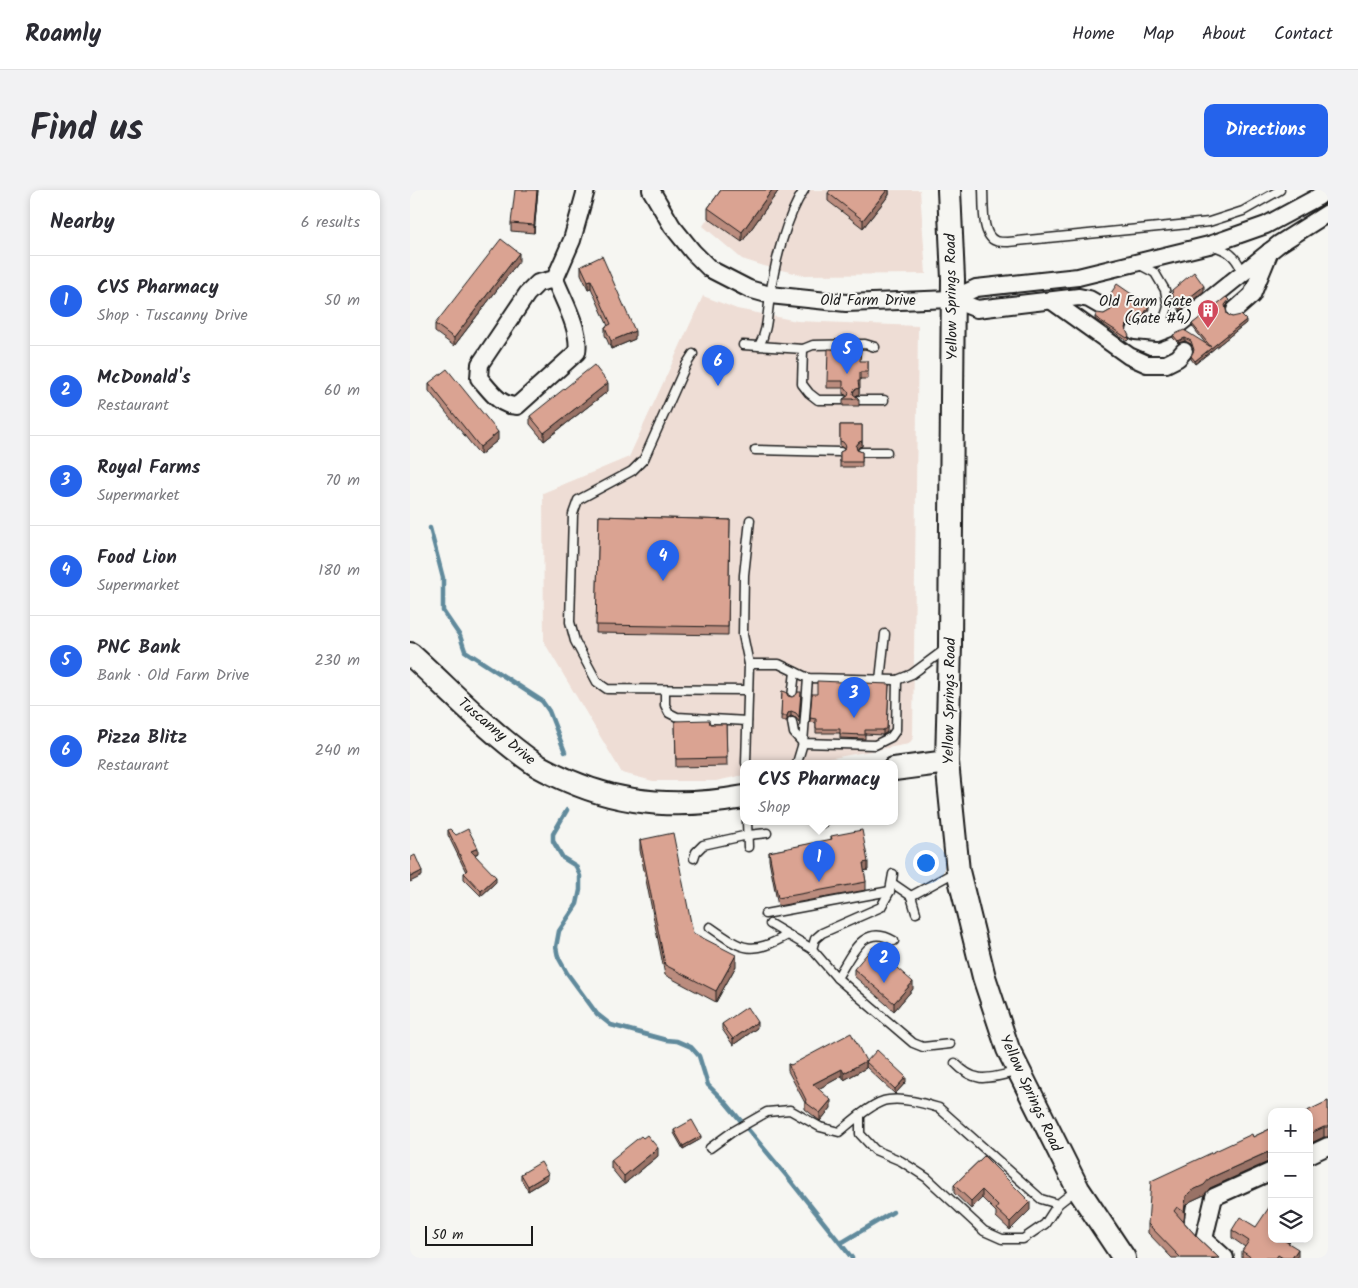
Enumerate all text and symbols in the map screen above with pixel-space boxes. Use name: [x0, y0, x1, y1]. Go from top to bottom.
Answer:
text: Roamly: [25, 15, 101, 54]
text: Home: [1072, 20, 1115, 49]
text: Map: [1143, 20, 1174, 49]
text: About: [1202, 20, 1246, 49]
text: Contact: [1274, 20, 1333, 49]
text: Find us: [30, 102, 143, 158]
button: Directions: [1204, 104, 1328, 157]
text: Nearby: [50, 206, 115, 239]
text: 6 results: [301, 210, 360, 235]
street label: Yellow Springs Road: [939, 233, 965, 361]
text: CVS Pharmacy: [97, 273, 219, 303]
text: 1: [64, 288, 68, 313]
text: 50 m: [324, 288, 360, 313]
street label: Old Farm Drive: [820, 289, 916, 313]
place label: Old Farm Gate (Gate #4): [1099, 290, 1192, 331]
building icon: Old Farm Gate (Gate #4): [1196, 298, 1220, 329]
text: Shop · Tuscanny Drive: [97, 303, 248, 328]
pin: 5: [831, 333, 863, 374]
pin: 6: [702, 345, 734, 386]
text: McDonald's: [97, 363, 191, 393]
text: 2: [61, 378, 71, 403]
text: 60 m: [324, 378, 360, 403]
text: Restaurant: [97, 393, 169, 418]
text: Royal Farms: [97, 453, 200, 483]
text: 3: [62, 468, 70, 493]
text: 70 m: [325, 468, 360, 493]
text: Supermarket: [97, 483, 180, 508]
pin: 4: [647, 540, 679, 581]
text: Food Lion: [97, 543, 177, 573]
text: 4: [62, 558, 70, 583]
text: 180 m: [318, 558, 360, 583]
text: Supermarket: [97, 573, 180, 598]
text: PNC Bank: [97, 633, 180, 663]
street label: Yellow Springs Road: [937, 637, 963, 765]
text: 5: [62, 648, 70, 673]
text: 230 m: [314, 648, 360, 673]
text: Bank · Old Farm Drive: [97, 663, 249, 688]
pin: 3: [838, 677, 870, 718]
street label: Tuscanny Drive: [452, 692, 541, 772]
text: Pizza Blitz: [97, 723, 187, 753]
text: 6: [62, 738, 70, 763]
text: 240 m: [315, 738, 360, 763]
text: Restaurant: [97, 753, 169, 778]
popup: [740, 760, 898, 825]
text: CVS Pharmacy: [758, 765, 880, 795]
text: Shop: [758, 795, 790, 820]
pin: 1: [803, 841, 835, 882]
your location: [913, 850, 939, 876]
pin: 2: [868, 942, 900, 983]
street label: Yellow Springs Road: [992, 1031, 1068, 1156]
map controls: [1268, 1108, 1313, 1243]
button: +: [1268, 1108, 1313, 1153]
button: −: [1268, 1153, 1313, 1198]
button: layers: [1268, 1198, 1313, 1243]
scale bar: [425, 1223, 532, 1246]
text: 50 m: [432, 1224, 463, 1246]

